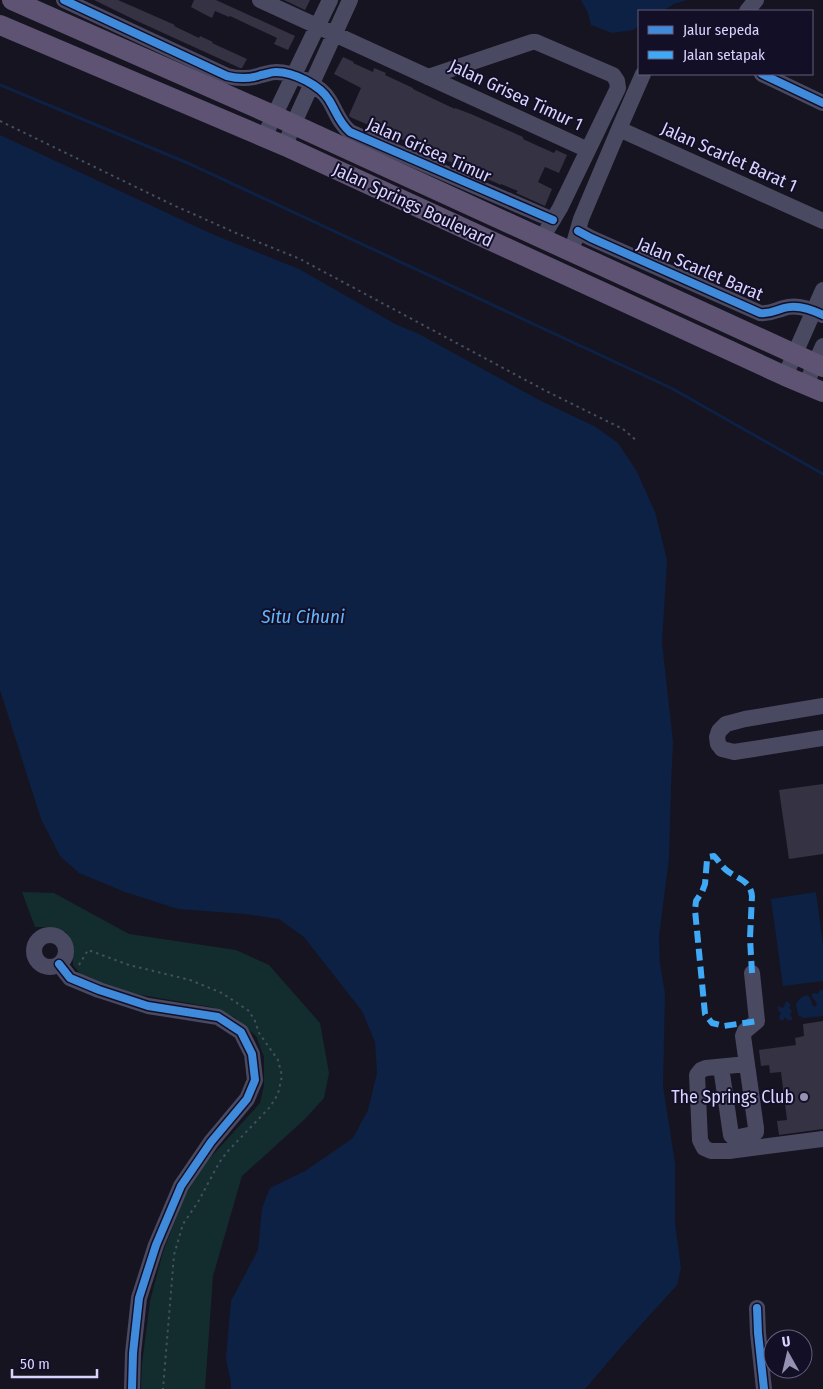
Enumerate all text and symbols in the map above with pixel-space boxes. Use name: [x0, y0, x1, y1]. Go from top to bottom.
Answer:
legend: [638, 10, 813, 75]
text: Jalur sepeda: [683, 21, 759, 39]
text: Jalan setapak: [683, 46, 765, 64]
street label: Jalan Grisea Timur 1: [446, 54, 586, 136]
street label: Jalan Grisea Timur: [363, 113, 495, 188]
street label: Jalan Scarlet Barat 1: [658, 117, 800, 197]
street label: Jalan Springs Boulevard: [329, 158, 497, 252]
street label: Jalan Scarlet Barat: [634, 232, 767, 306]
water label: Situ Cihuni: [260, 605, 345, 628]
place label: The Springs Club: [671, 1086, 794, 1108]
marker: The Springs Club: [798, 1091, 810, 1103]
north arrow: [763, 1329, 813, 1379]
text: U: [781, 1333, 792, 1351]
scale bar: [12, 1346, 98, 1378]
text: 50 m: [20, 1355, 50, 1373]

